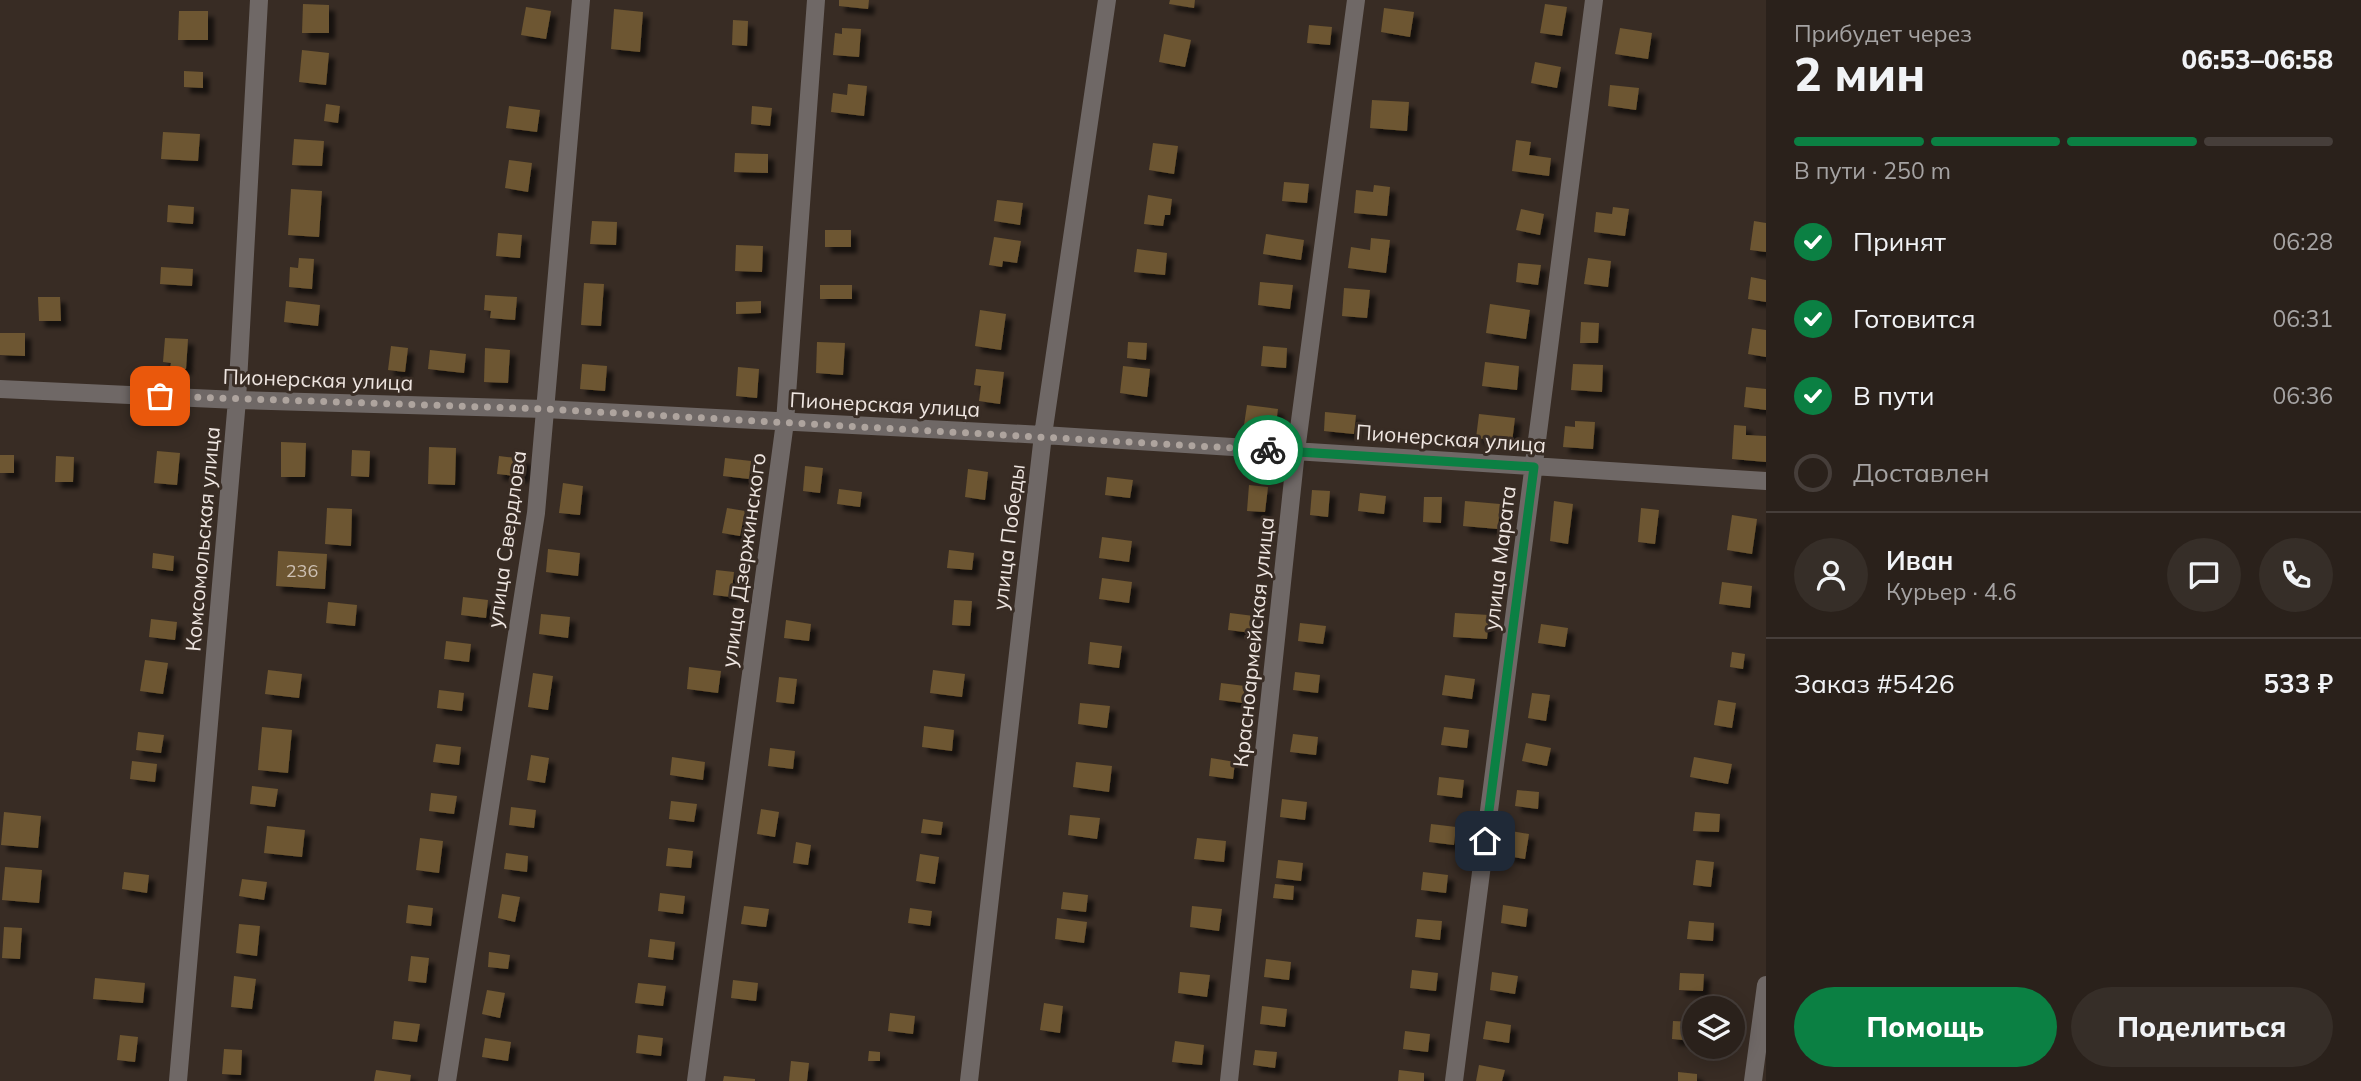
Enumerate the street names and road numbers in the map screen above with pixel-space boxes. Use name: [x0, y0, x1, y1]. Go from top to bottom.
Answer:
street label: Пионерская улица: [222, 363, 414, 395]
street label: Пионерская улица: [789, 386, 981, 422]
street label: Пионерская улица: [1355, 418, 1547, 458]
street label: Комсомольская улица: [179, 425, 225, 653]
street label: улица Свердлова: [481, 449, 531, 629]
street label: улица Дзержинского: [715, 451, 771, 669]
street label: улица Победы: [986, 462, 1030, 612]
street label: улица Марата: [1477, 484, 1521, 632]
street label: Красноармейская улица: [1227, 516, 1279, 768]

